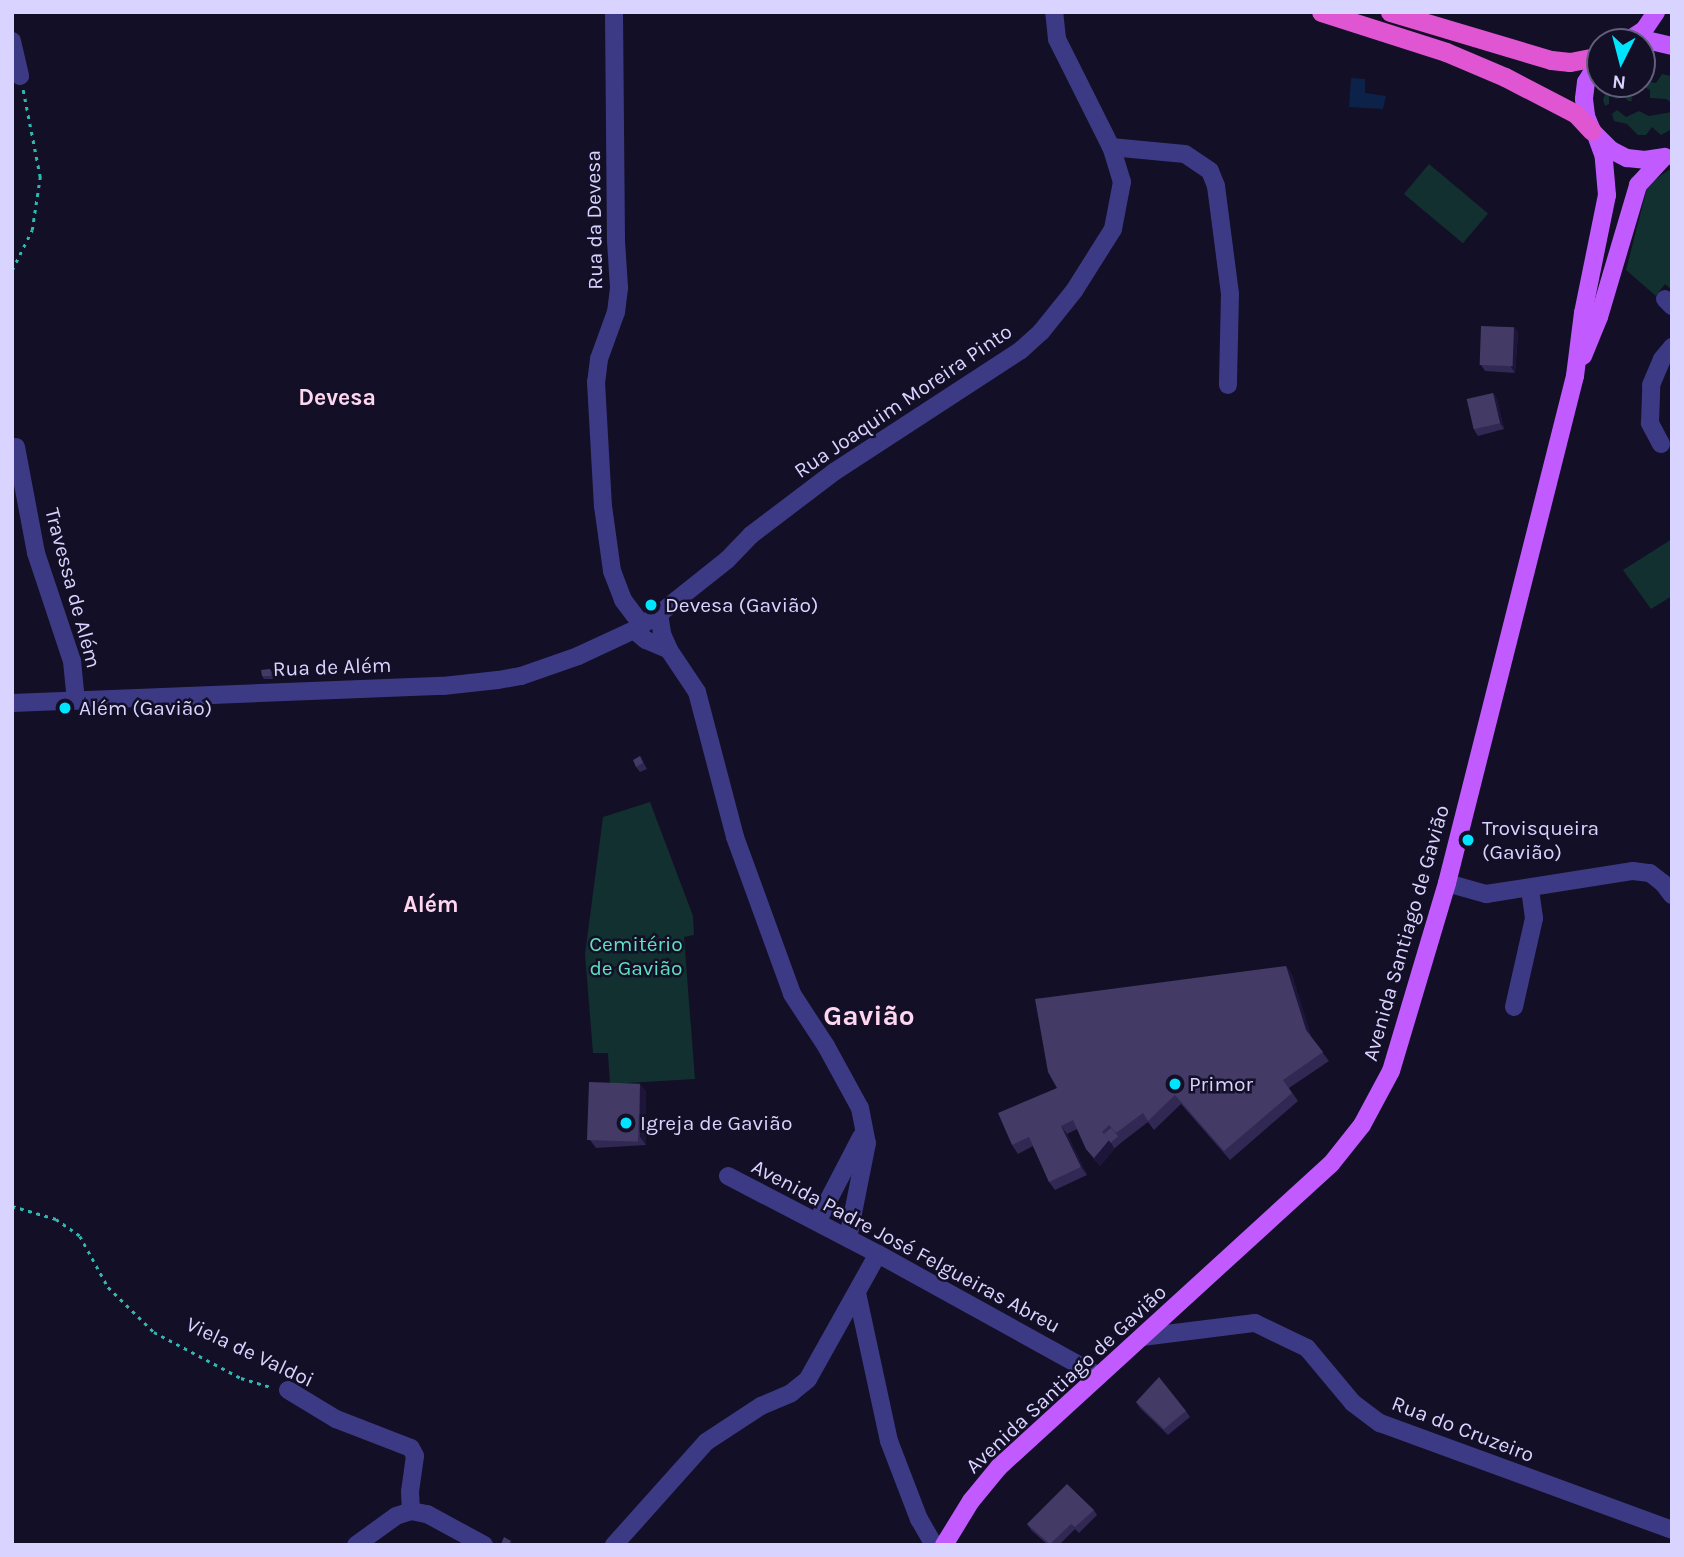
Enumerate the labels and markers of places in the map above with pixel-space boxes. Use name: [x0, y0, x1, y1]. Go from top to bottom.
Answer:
place label: Devesa (Gavião): [665, 592, 818, 618]
marker: Devesa (Gavião): [643, 597, 659, 613]
place label: Além (Gavião): [79, 695, 212, 721]
marker: Além (Gavião): [57, 700, 73, 716]
place label: Trovisqueira (Gavião): [1482, 815, 1599, 865]
marker: Trovisqueira (Gavião): [1460, 832, 1476, 848]
place label: Primor: [1189, 1071, 1253, 1097]
marker: Primor: [1167, 1076, 1183, 1092]
place label: Igreja de Gavião: [640, 1110, 792, 1136]
marker: Igreja de Gavião: [618, 1115, 634, 1131]

